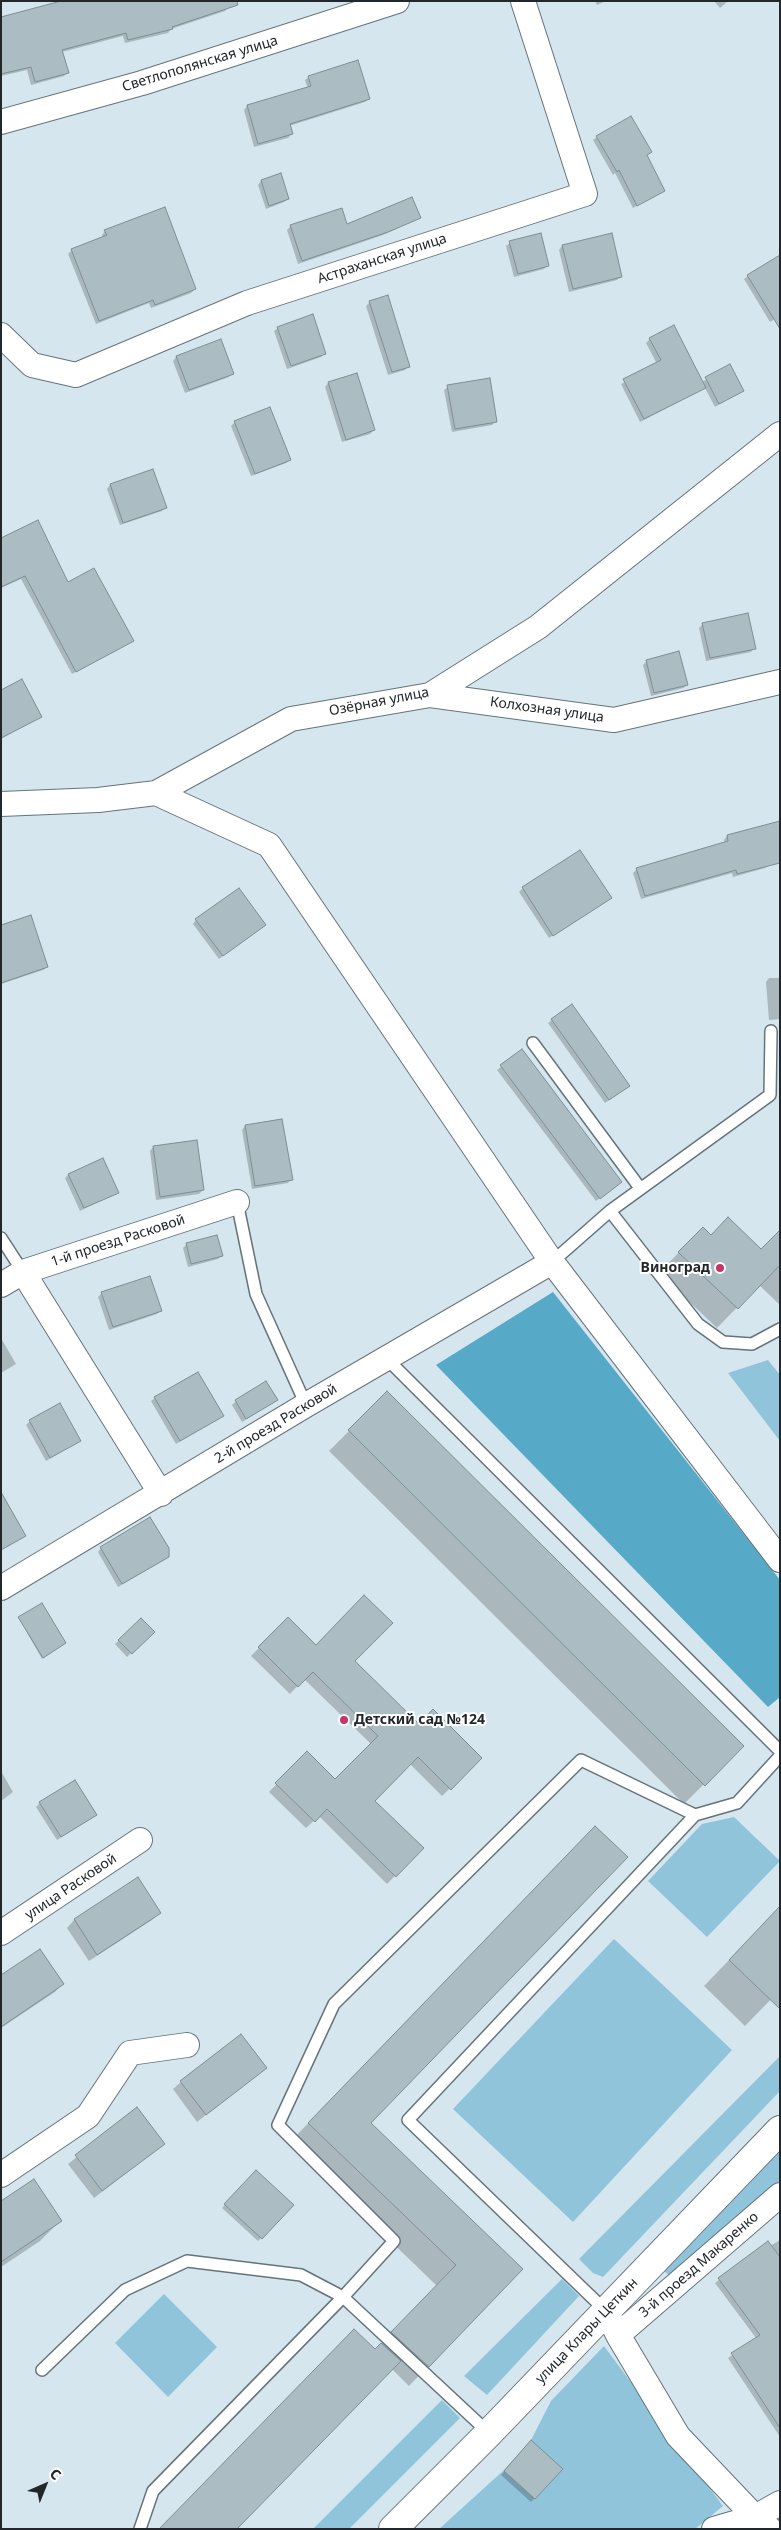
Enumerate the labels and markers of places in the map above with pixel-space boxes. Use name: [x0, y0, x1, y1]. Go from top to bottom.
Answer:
place label: Виноград: [641, 1260, 710, 1276]
marker: Виноград: [714, 1262, 726, 1274]
place label: Детский сад №124: [354, 1712, 485, 1728]
marker: Детский сад №124: [338, 1714, 350, 1726]

